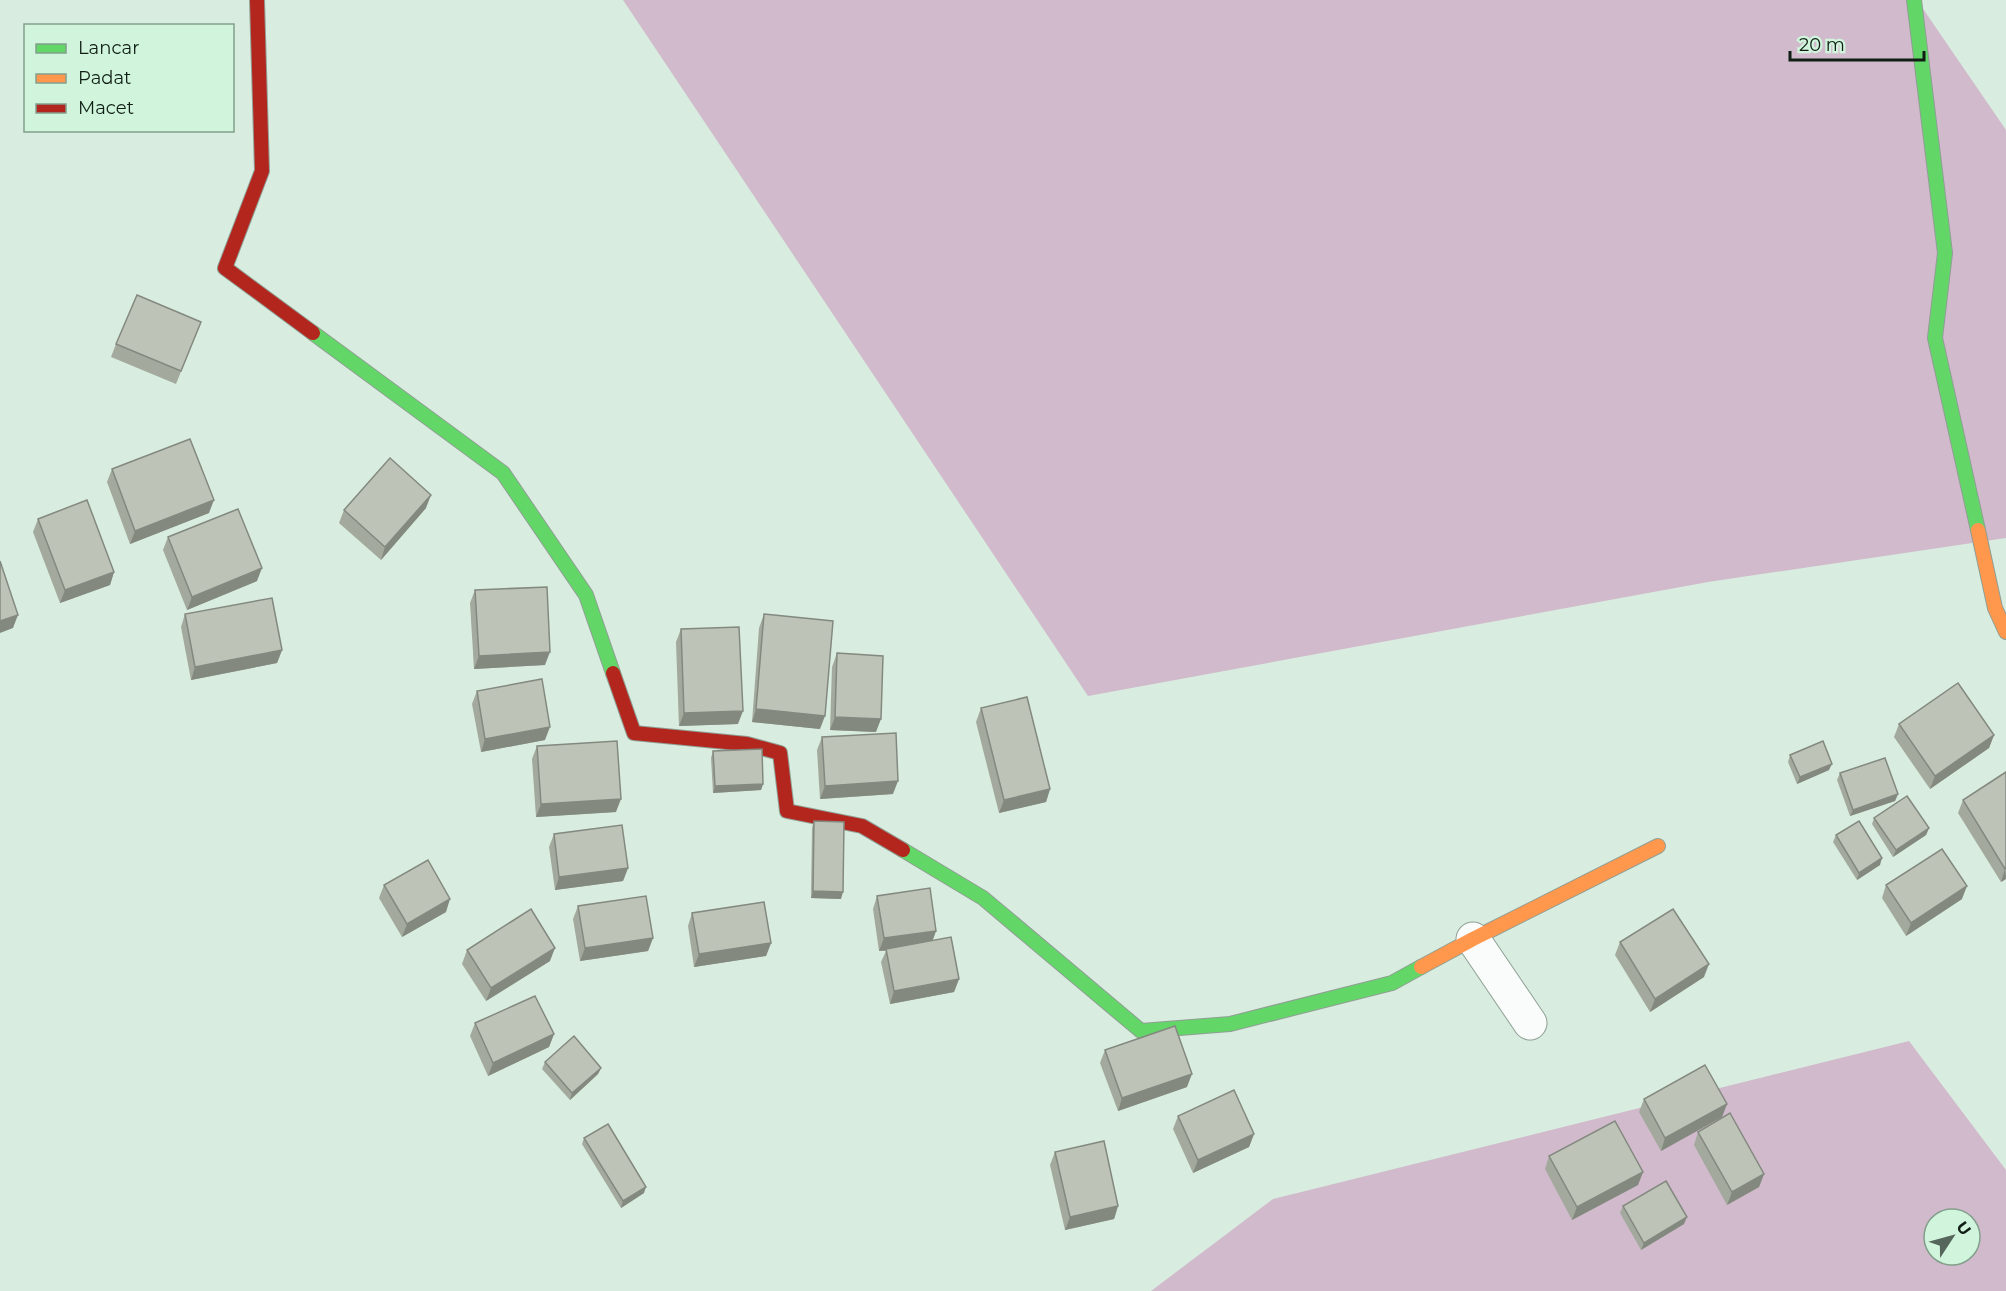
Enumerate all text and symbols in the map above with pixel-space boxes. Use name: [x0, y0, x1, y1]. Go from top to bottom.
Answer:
legend: [24, 24, 234, 132]
scale bar: [1790, 24, 1924, 62]
text: 20 m: [1799, 34, 1845, 56]
text: Lancar: [78, 37, 139, 59]
text: Padat: [78, 67, 131, 89]
text: Macet: [78, 97, 134, 119]
north arrow: [1922, 1207, 1982, 1267]
text: U: [1952, 1218, 1975, 1239]

